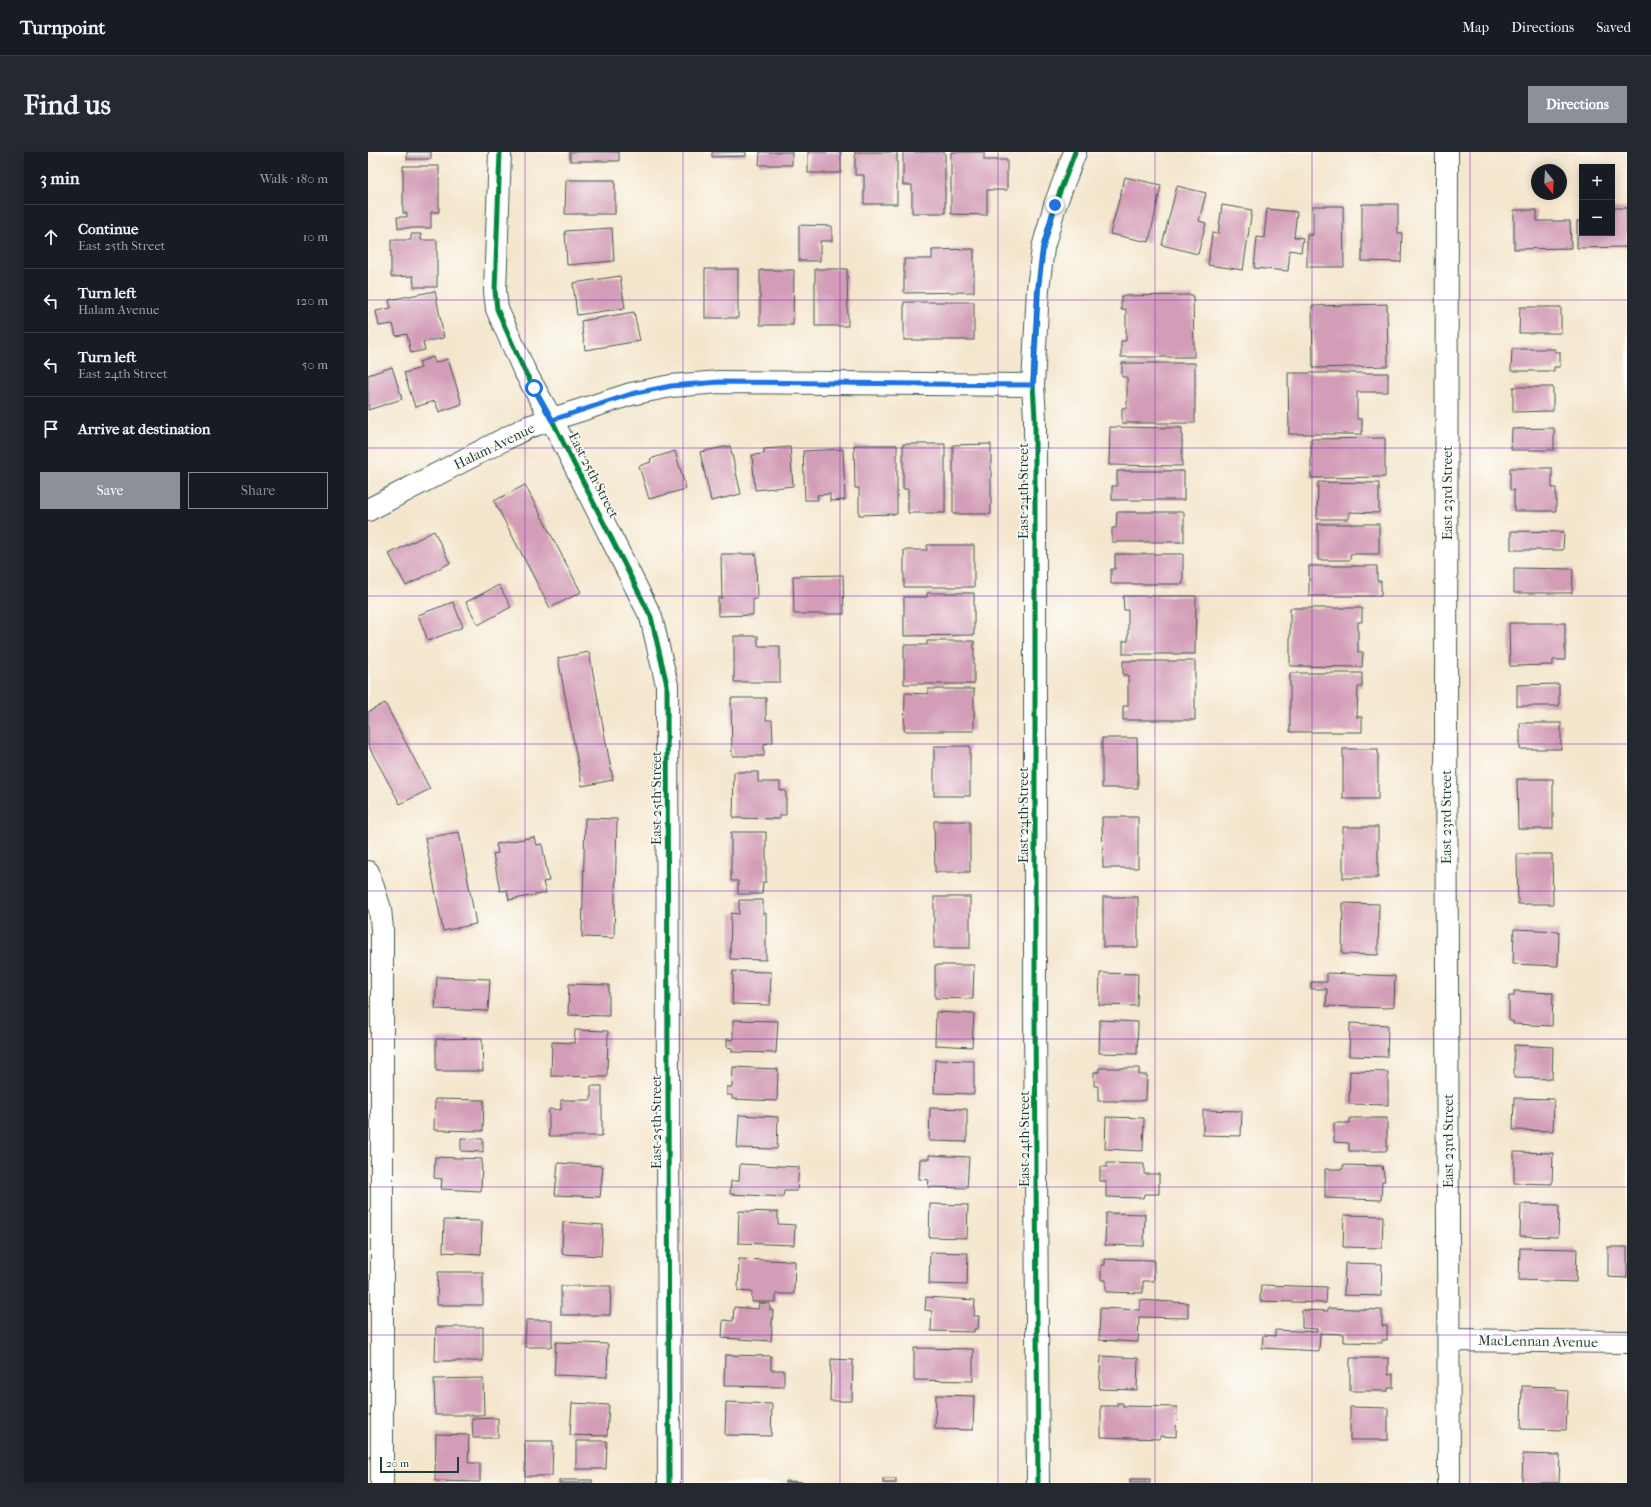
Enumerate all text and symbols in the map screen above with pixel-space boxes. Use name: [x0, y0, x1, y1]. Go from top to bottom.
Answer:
text: Turnpoint: [20, 17, 105, 39]
text: Map: [1462, 19, 1489, 36]
text: Directions: [1511, 19, 1574, 36]
text: Saved: [1596, 19, 1631, 36]
button: Directions: [1528, 86, 1627, 123]
text: Find us: [24, 88, 111, 121]
north arrow: [1531, 164, 1567, 200]
map controls: [1579, 164, 1615, 236]
button: +: [1579, 164, 1615, 200]
text: 3 min: [40, 168, 80, 188]
text: Walk · 180 m: [260, 171, 328, 186]
route end: [1046, 196, 1064, 214]
button: −: [1579, 200, 1615, 236]
text: Continue: [78, 220, 138, 238]
icon: ahead: [40, 226, 62, 248]
text: 10 m: [303, 229, 328, 244]
text: East 25th Street: [78, 238, 166, 253]
text: Turn left: [78, 284, 136, 302]
icon: left: [40, 290, 62, 312]
text: 120 m: [296, 293, 328, 308]
text: Halam Avenue: [78, 302, 159, 317]
text: Turn left: [78, 348, 136, 366]
icon: left: [40, 354, 62, 376]
text: 50 m: [302, 357, 328, 372]
text: East 24th Street: [78, 366, 168, 381]
route start: [525, 379, 543, 397]
icon: arrive: [40, 418, 62, 440]
text: Arrive at destination: [78, 420, 210, 438]
street label: Halam Avenue: [451, 420, 537, 473]
street label: East 25th Street: [565, 429, 623, 521]
street label: East 24th Street: [1015, 443, 1032, 539]
street label: East 23rd Street: [1439, 446, 1456, 540]
button: Save: [40, 472, 180, 509]
button: Share: [188, 472, 328, 509]
street label: East 25th Street: [648, 751, 665, 845]
street label: East 24th Street: [1015, 767, 1032, 863]
street label: East 23rd Street: [1438, 770, 1455, 864]
street label: East 25th Street: [648, 1075, 665, 1169]
street label: East 24th Street: [1016, 1091, 1033, 1187]
street label: East 23rd Street: [1440, 1094, 1457, 1188]
street label: MacLennan Avenue: [1478, 1332, 1598, 1351]
scale bar: [380, 1455, 459, 1474]
text: 20 m: [386, 1457, 409, 1470]

